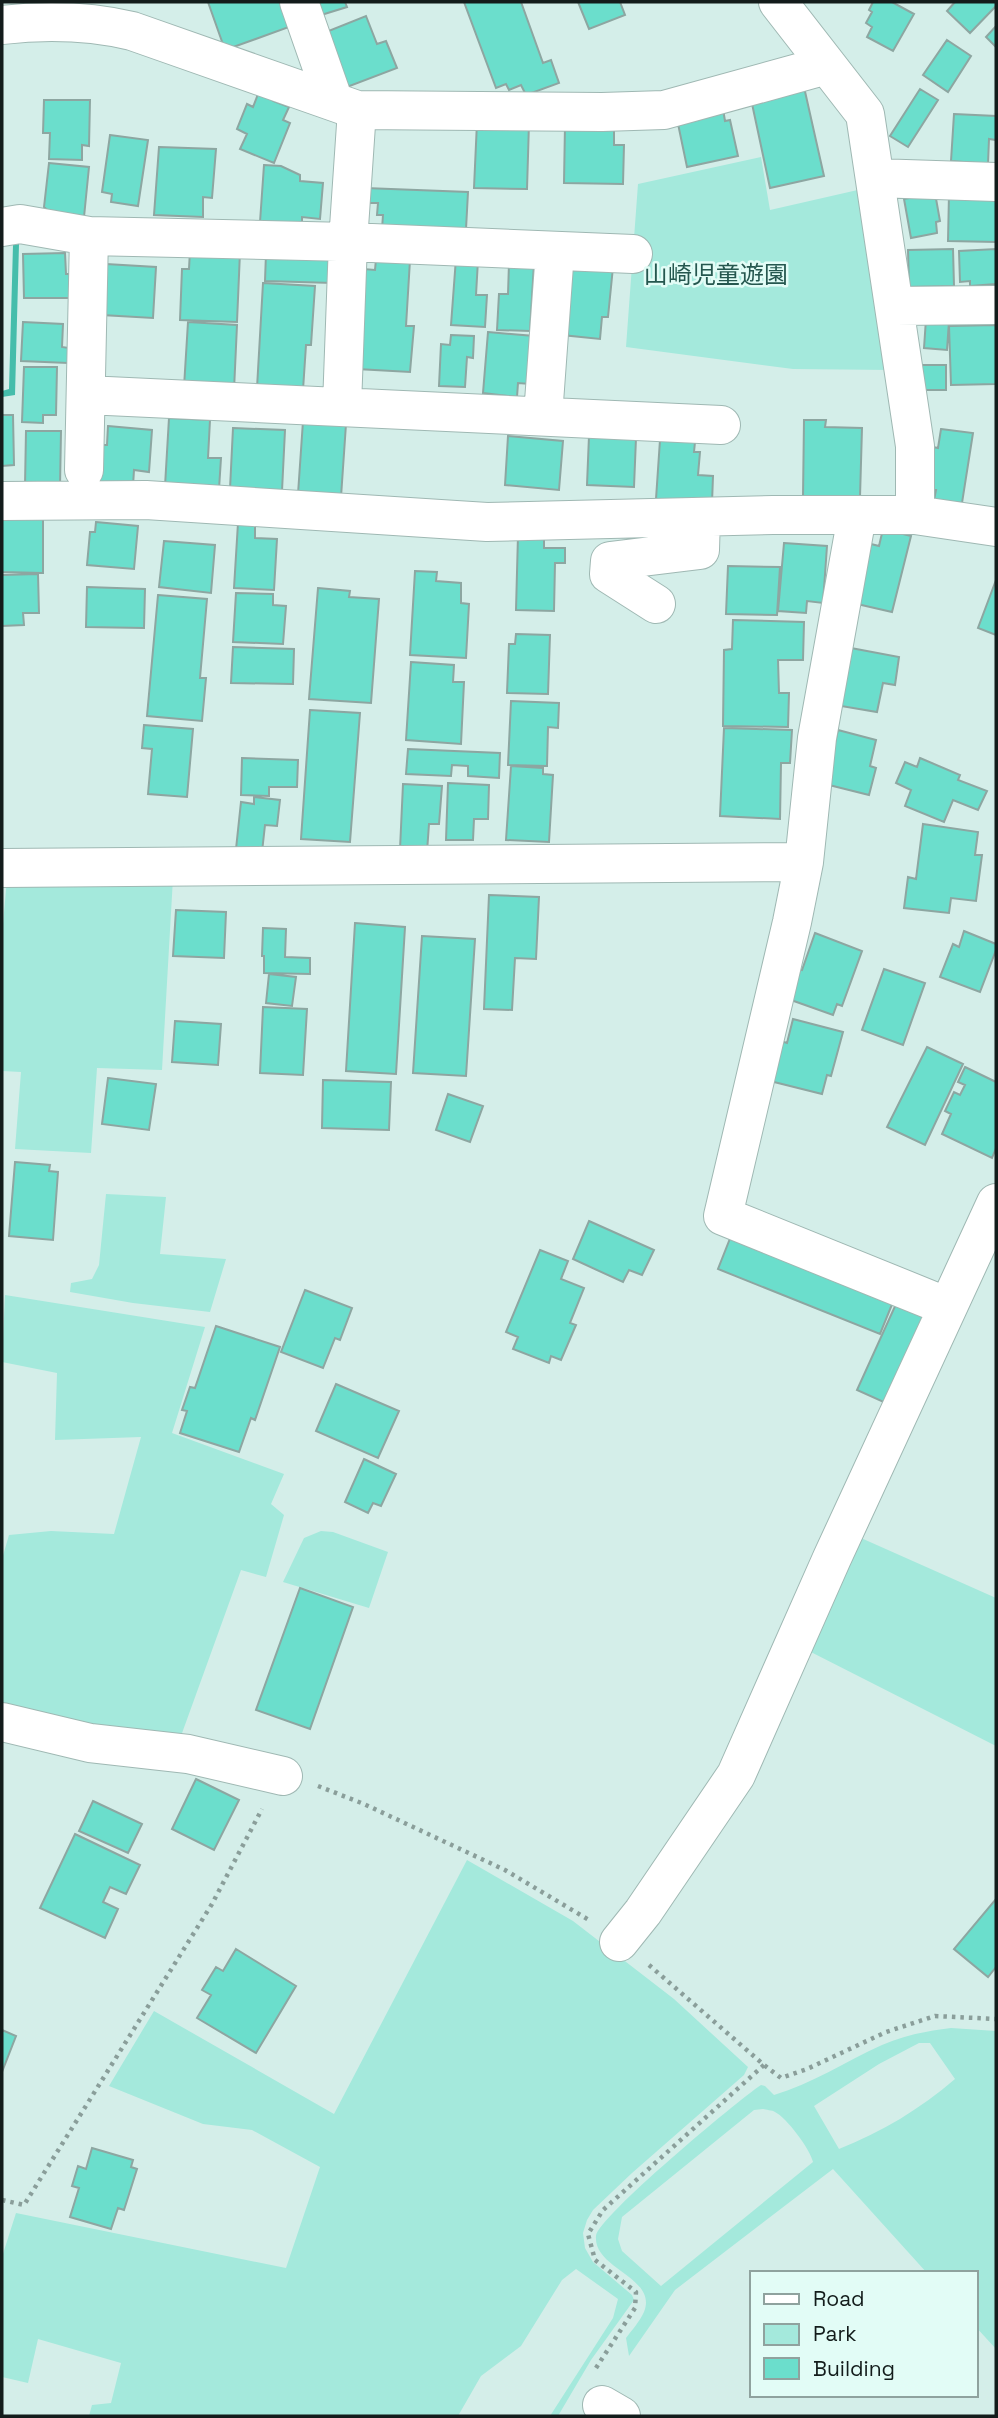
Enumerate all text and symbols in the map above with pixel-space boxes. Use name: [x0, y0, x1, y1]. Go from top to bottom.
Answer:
park label: 山崎児童遊園: [644, 259, 788, 290]
legend: [750, 2271, 977, 2397]
text: Road: [813, 2285, 865, 2312]
text: Park: [813, 2320, 857, 2347]
text: Building: [813, 2355, 895, 2382]

